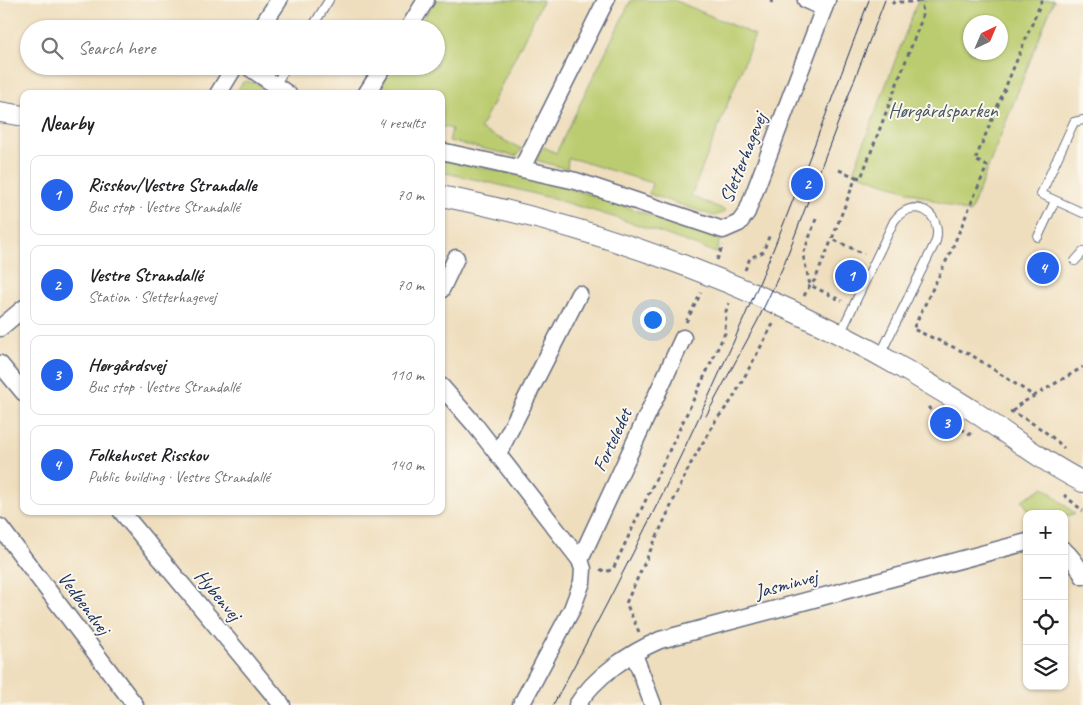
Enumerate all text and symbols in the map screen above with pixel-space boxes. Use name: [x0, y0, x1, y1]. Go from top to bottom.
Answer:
north arrow: [963, 15, 1008, 60]
search box: [20, 20, 445, 75]
icon: search: [38, 34, 66, 62]
text: Search here: [78, 36, 155, 60]
park label: Hørgårdsparken: [888, 98, 999, 123]
street label: Sletterhagevej: [714, 107, 773, 207]
text: Nearby: [40, 110, 93, 136]
text: 4 results: [378, 113, 425, 133]
pin: 2: [791, 165, 823, 203]
text: Risskov/Vestre Strandalle: [88, 173, 257, 197]
text: 1: [53, 185, 61, 205]
text: 70 m: [397, 185, 424, 205]
text: Bus stop · Vestre Strandallé: [88, 197, 240, 217]
pin: 4: [1027, 249, 1059, 287]
pin: 1: [835, 257, 867, 295]
text: Vestre Strandallé: [88, 263, 202, 287]
text: 2: [53, 275, 61, 295]
text: 70 m: [397, 275, 424, 295]
text: Station · Sletterhagevej: [88, 287, 216, 307]
your location: [640, 307, 666, 333]
text: Hørgårdsvej: [88, 353, 165, 377]
text: 3: [53, 365, 61, 385]
text: 110 m: [390, 365, 424, 385]
text: Bus stop · Vestre Strandallé: [88, 377, 240, 397]
street label: Forteledet: [587, 402, 638, 476]
pin: 3: [930, 404, 962, 442]
text: Folkehuset Risskov: [88, 443, 208, 467]
text: 4: [53, 455, 61, 475]
text: 140 m: [390, 455, 424, 475]
text: Public building · Vestre Strandallé: [88, 467, 270, 487]
map controls: [1023, 510, 1068, 690]
button: +: [1023, 510, 1068, 555]
button: −: [1023, 555, 1068, 600]
street label: Jasminvej: [751, 563, 823, 605]
street label: Hybenvej: [189, 564, 249, 628]
street label: Vedbendvej: [52, 566, 117, 641]
button: locate: [1023, 600, 1068, 645]
button: layers: [1023, 645, 1068, 690]

